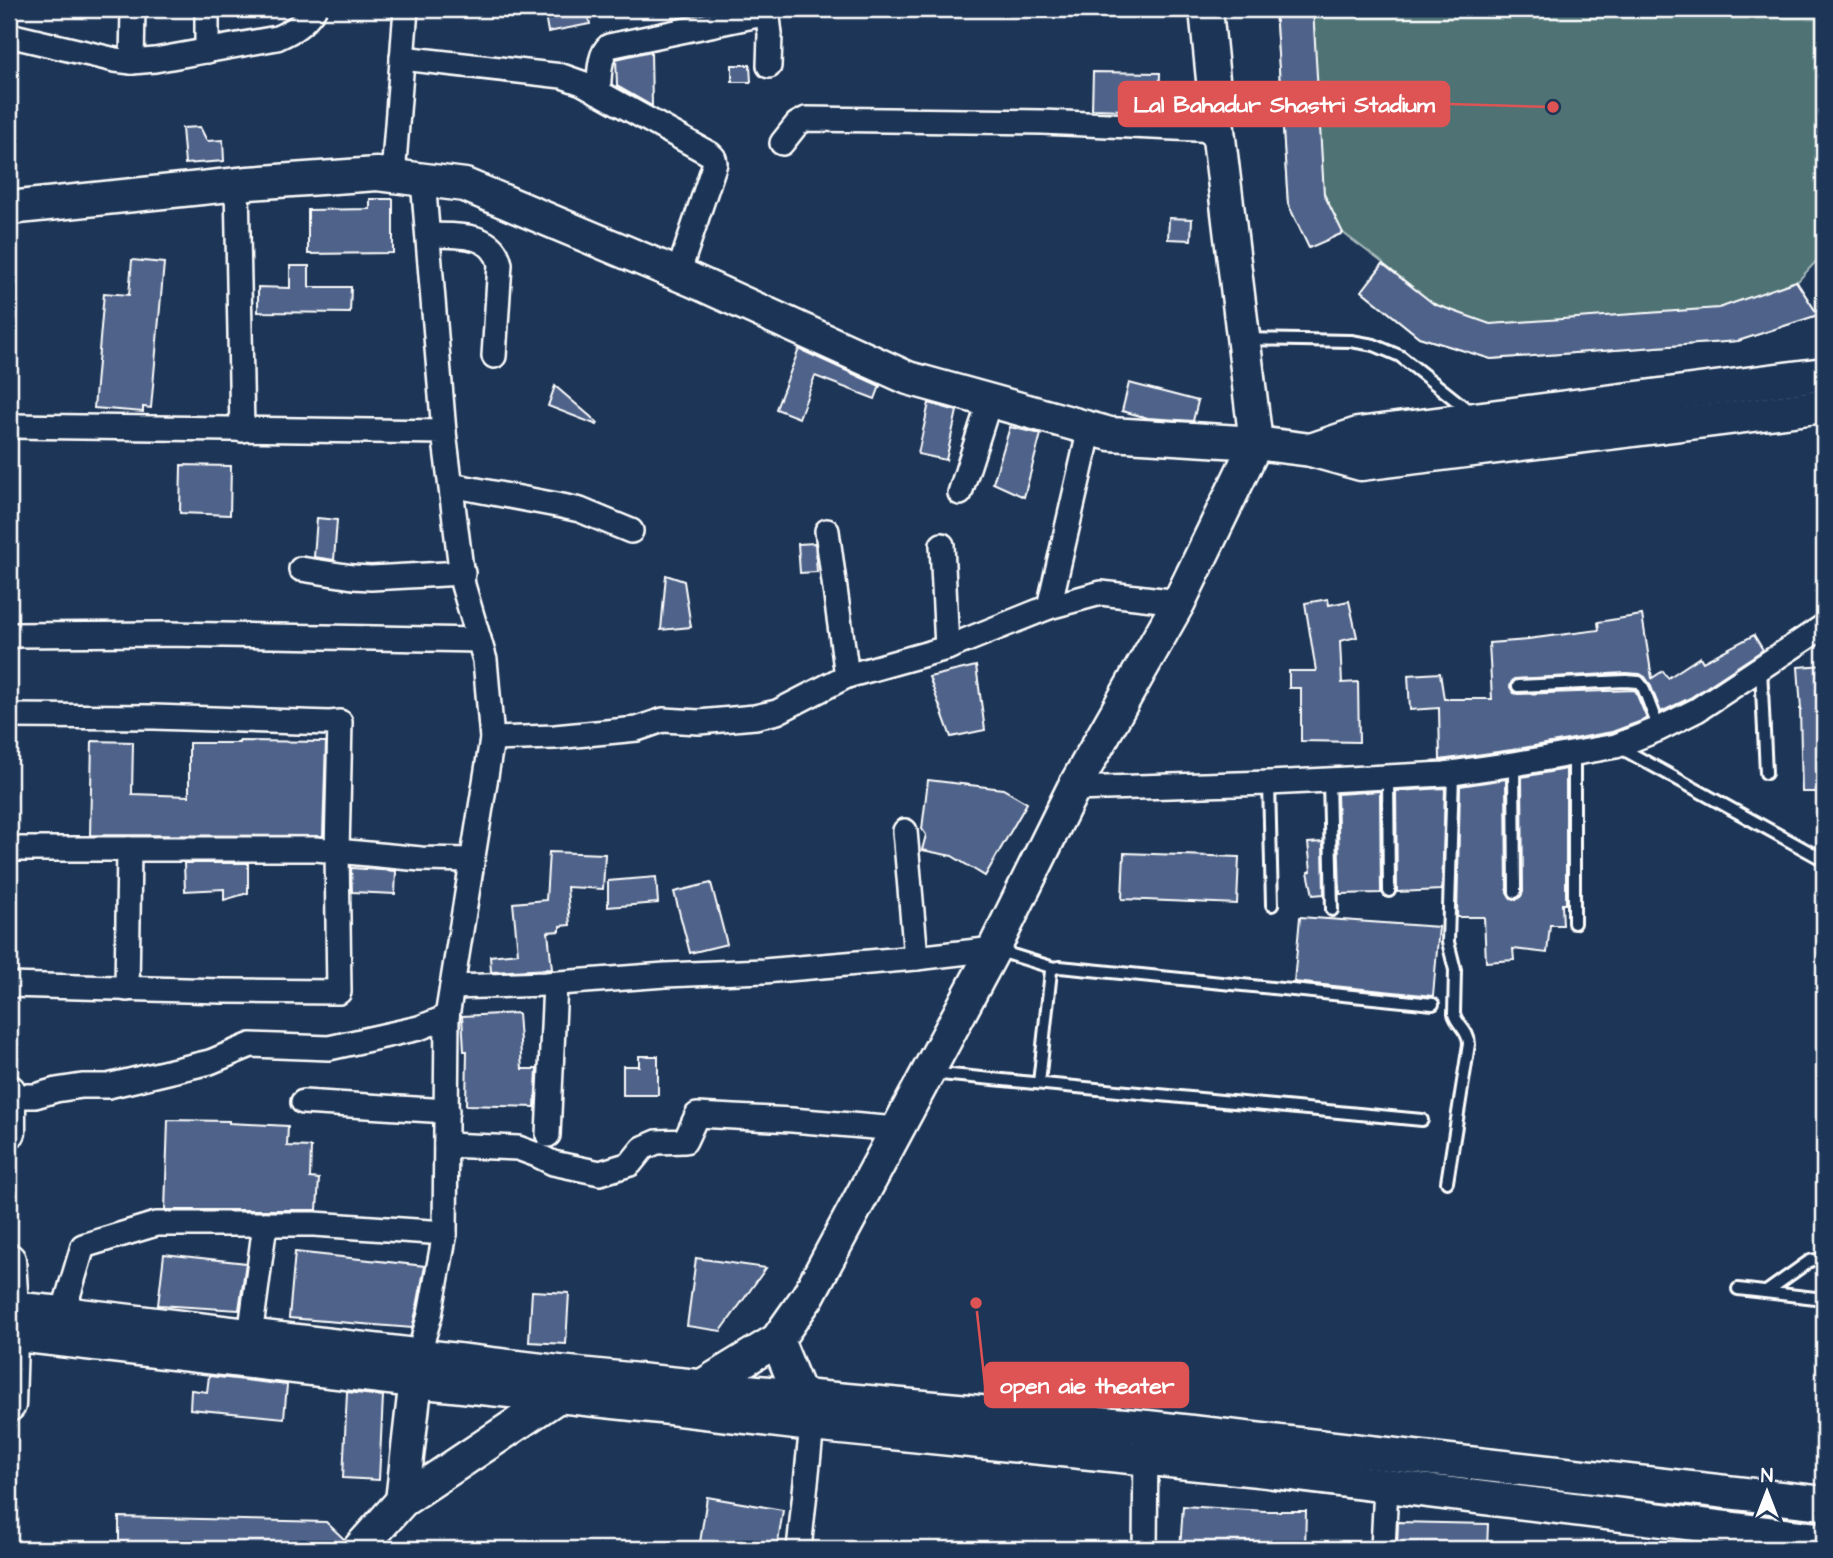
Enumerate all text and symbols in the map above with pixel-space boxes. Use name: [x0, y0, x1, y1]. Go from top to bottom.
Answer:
callout: Lal Bahadur Shastri Stadium: [1119, 82, 1449, 126]
text: Lal Bahadur Shastri Stadium: [1133, 89, 1436, 121]
callout: open aie theater: [985, 1363, 1188, 1407]
text: open aie theater: [1000, 1370, 1175, 1402]
north arrow: [1731, 1456, 1801, 1526]
text: N: [1761, 1463, 1773, 1490]

